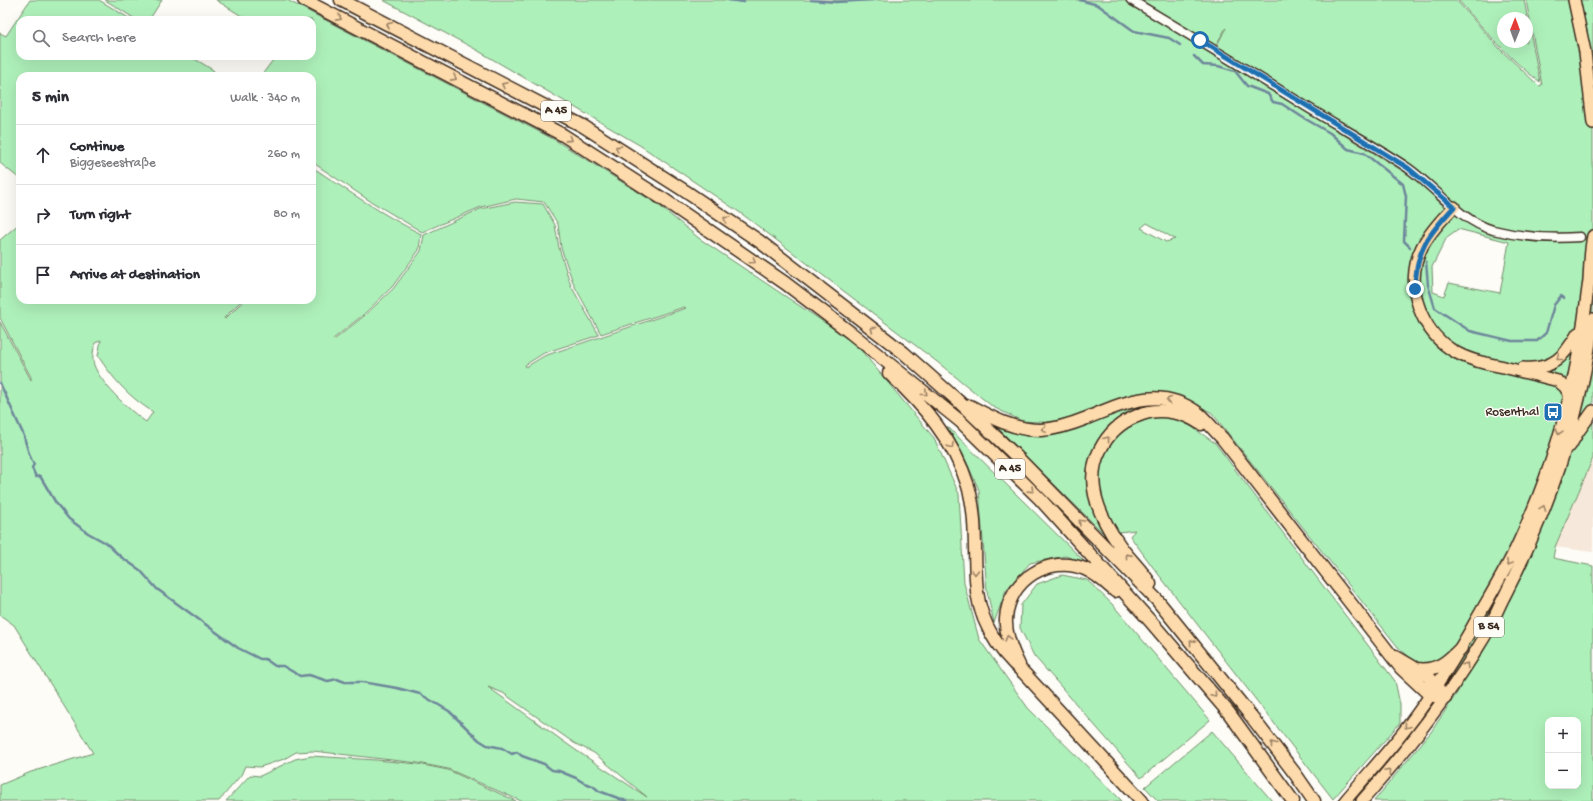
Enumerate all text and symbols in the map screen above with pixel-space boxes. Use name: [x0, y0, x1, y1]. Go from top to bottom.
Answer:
north arrow: [1497, 12, 1533, 48]
one-way arrow: [335, 13, 342, 21]
search box: [16, 16, 316, 60]
one-way arrow: [386, 22, 393, 30]
icon: search: [30, 27, 52, 49]
text: Search here: [62, 29, 136, 47]
route start: [1191, 31, 1209, 49]
one-way arrow: [450, 73, 457, 81]
one-way arrow: [501, 82, 509, 90]
text: 5 min: [32, 88, 69, 108]
text: Walk · 340 m: [230, 91, 300, 106]
road number: A 45: [541, 101, 571, 121]
one-way arrow: [565, 134, 572, 141]
text: Continue: [70, 138, 124, 156]
icon: ahead: [32, 144, 54, 166]
one-way arrow: [615, 145, 622, 153]
text: 260 m: [267, 147, 300, 162]
text: Biggeseestraße: [70, 156, 156, 171]
icon: right: [32, 204, 54, 226]
text: Turn right: [70, 206, 130, 224]
text: 80 m: [273, 207, 300, 222]
one-way arrow: [724, 217, 731, 224]
one-way arrow: [749, 256, 756, 264]
icon: arrive: [32, 264, 54, 286]
text: Arrive at destination: [70, 266, 200, 284]
route end: [1406, 280, 1424, 298]
one-way arrow: [870, 327, 877, 334]
one-way arrow: [1557, 353, 1564, 360]
one-way arrow: [920, 389, 927, 396]
one-way arrow: [1166, 397, 1172, 405]
bus stop icon: Rosenthal: [1542, 401, 1564, 423]
place label: Rosenthal: [1485, 405, 1539, 420]
one-way arrow: [1041, 425, 1047, 434]
one-way arrow: [1555, 428, 1564, 435]
one-way arrow: [1102, 436, 1109, 443]
one-way arrow: [946, 442, 953, 449]
road number: A 45: [995, 459, 1025, 479]
one-way arrow: [1026, 485, 1034, 493]
one-way arrow: [1539, 505, 1547, 512]
one-way arrow: [1078, 519, 1086, 527]
one-way arrow: [1126, 553, 1133, 561]
one-way arrow: [1506, 558, 1513, 566]
one-way arrow: [971, 569, 980, 575]
road number: B 54: [1474, 617, 1504, 637]
one-way arrow: [1004, 634, 1013, 641]
one-way arrow: [1189, 640, 1196, 647]
one-way arrow: [1462, 662, 1469, 669]
one-way arrow: [1209, 690, 1216, 698]
map controls: [1545, 717, 1581, 789]
button: +: [1545, 717, 1581, 753]
one-way arrow: [1405, 722, 1412, 729]
one-way arrow: [1270, 742, 1277, 749]
button: −: [1545, 753, 1581, 789]
one-way arrow: [1383, 769, 1390, 776]

